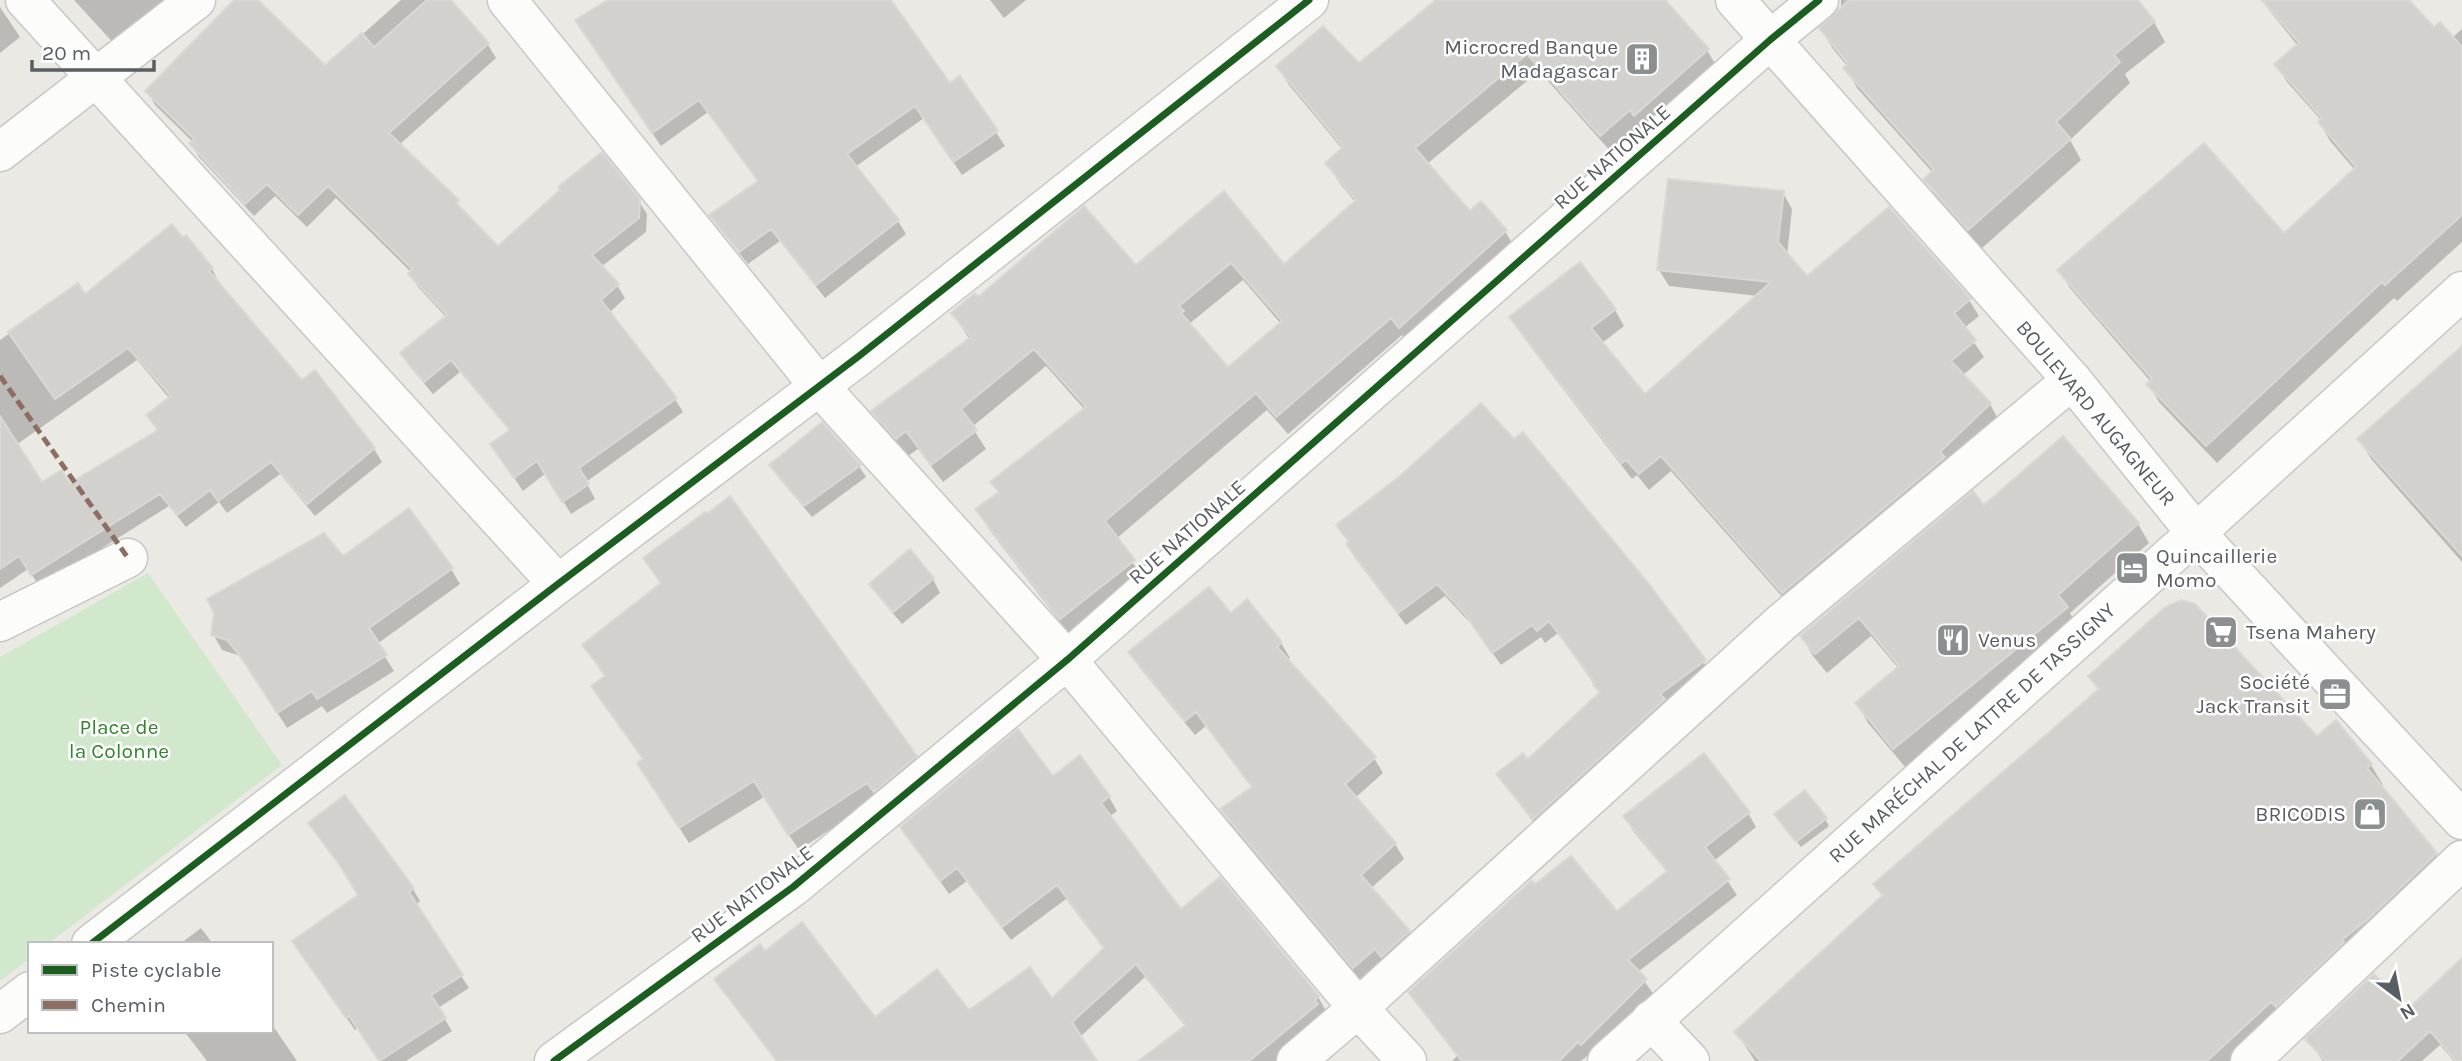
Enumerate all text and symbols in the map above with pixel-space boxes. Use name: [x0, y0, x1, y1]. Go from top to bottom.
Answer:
scale bar: [32, 28, 154, 72]
place label: Microcred Banque Madagascar: [1444, 35, 1618, 83]
building icon: Microcred Banque Madagascar: [1623, 40, 1661, 78]
text: 20 m: [42, 41, 91, 65]
street label: RUE NATIONALE: [1549, 100, 1675, 214]
street label: BOULEVARD AUGAGNEUR: [2011, 315, 2181, 511]
street label: RUE NATIONALE: [1124, 475, 1250, 589]
place label: Quincaillerie Momo: [2156, 544, 2277, 592]
hotel icon: Quincaillerie Momo: [2113, 549, 2151, 587]
street label: RUE MARÉCHAL DE LATTRE DE TASSIGNY: [1824, 598, 2120, 868]
supermarket icon: Tsena Mahery: [2202, 613, 2240, 651]
place label: Tsena Mahery: [2246, 620, 2376, 644]
restaurant icon: Venus: [1934, 621, 1972, 659]
place label: Venus: [1978, 628, 2036, 652]
place label: Société Jack Transit: [2196, 670, 2310, 718]
office icon: Société Jack Transit: [2316, 675, 2354, 713]
park label: Place de la Colonne: [69, 715, 169, 763]
shop icon: BRICODIS: [2351, 795, 2389, 833]
place label: BRICODIS: [2255, 802, 2346, 826]
street label: RUE NATIONALE: [686, 840, 818, 948]
legend: [28, 942, 273, 1033]
text: Piste cyclable: [91, 958, 222, 982]
north arrow: [2364, 963, 2434, 1033]
text: Chemin: [91, 993, 166, 1017]
text: N: [2396, 999, 2419, 1025]

